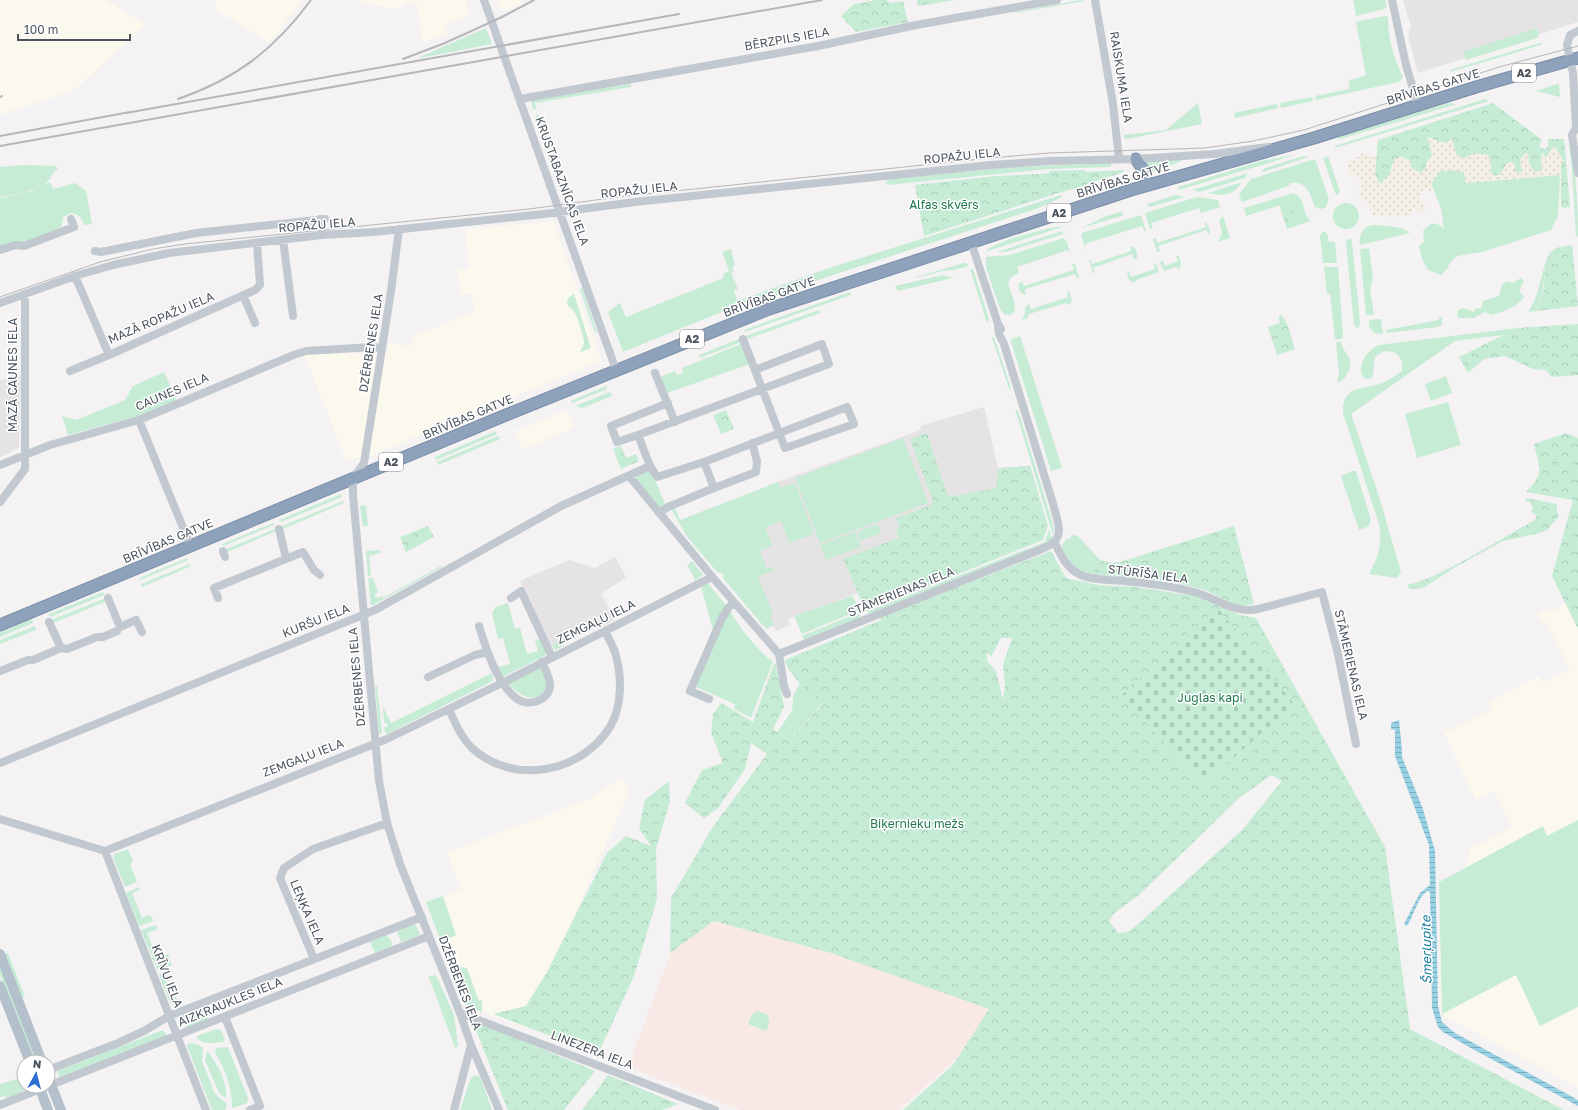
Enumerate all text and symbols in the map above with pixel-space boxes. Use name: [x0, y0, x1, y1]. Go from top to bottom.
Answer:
scale bar: [18, 16, 130, 42]
text: 100 m: [24, 22, 58, 37]
street label: BĒRZPILS IELA: [743, 24, 831, 53]
street label: RAISKUMA IELA: [1107, 30, 1136, 124]
road number: A2: [1512, 64, 1536, 82]
street label: BRĪVĪBAS GATVE: [1384, 65, 1481, 108]
street label: KRUSTABAZNĪCAS IELA: [532, 114, 593, 247]
street label: ROPAŽU IELA: [923, 144, 1001, 167]
street label: BRĪVĪBAS GATVE: [1074, 158, 1171, 201]
street label: ROPAŽU IELA: [600, 178, 678, 201]
park label: Alfas skvērs: [909, 197, 979, 212]
road number: A2: [1047, 204, 1071, 222]
street label: ROPAŽU IELA: [278, 214, 356, 235]
street label: BRĪVĪBAS GATVE: [721, 273, 817, 320]
street label: MAZĀ ROPAŽU IELA: [105, 288, 216, 347]
street label: DZĒRBENES IELA: [355, 292, 386, 393]
street label: MAZĀ CAUNES IELA: [5, 318, 20, 432]
road number: A2: [680, 330, 704, 348]
street label: CAUNES IELA: [133, 369, 211, 414]
street label: BRĪVĪBAS GATVE: [420, 391, 515, 442]
road number: A2: [379, 453, 403, 471]
street label: BRĪVĪBAS GATVE: [120, 515, 215, 566]
street label: STŪRĪŠA IELA: [1107, 561, 1189, 586]
street label: STĀMERIENAS IELA: [846, 563, 956, 620]
street label: ZEMGAĻU IELA: [554, 596, 638, 647]
street label: KURŠU IELA: [280, 600, 352, 641]
street label: STĀMERIENAS IELA: [1331, 608, 1372, 722]
street label: DZĒRBENES IELA: [345, 627, 368, 727]
park label: Juglas kapi: [1177, 690, 1243, 705]
street label: ZEMGAĻU IELA: [260, 735, 345, 780]
park label: Biķernieku mežs: [870, 816, 964, 831]
street label: LEŅĶA IELA: [287, 877, 328, 947]
water label: Šmerļupīte: [1417, 914, 1435, 984]
street label: DZĒRBENES IELA: [436, 934, 485, 1032]
street label: KRĪVU IELA: [149, 942, 186, 1009]
street label: AIZKRAUKLES IELA: [175, 974, 284, 1029]
street label: LINEZERA IELA: [549, 1027, 636, 1072]
north arrow: [16, 1054, 56, 1094]
text: N: [32, 1057, 42, 1071]

